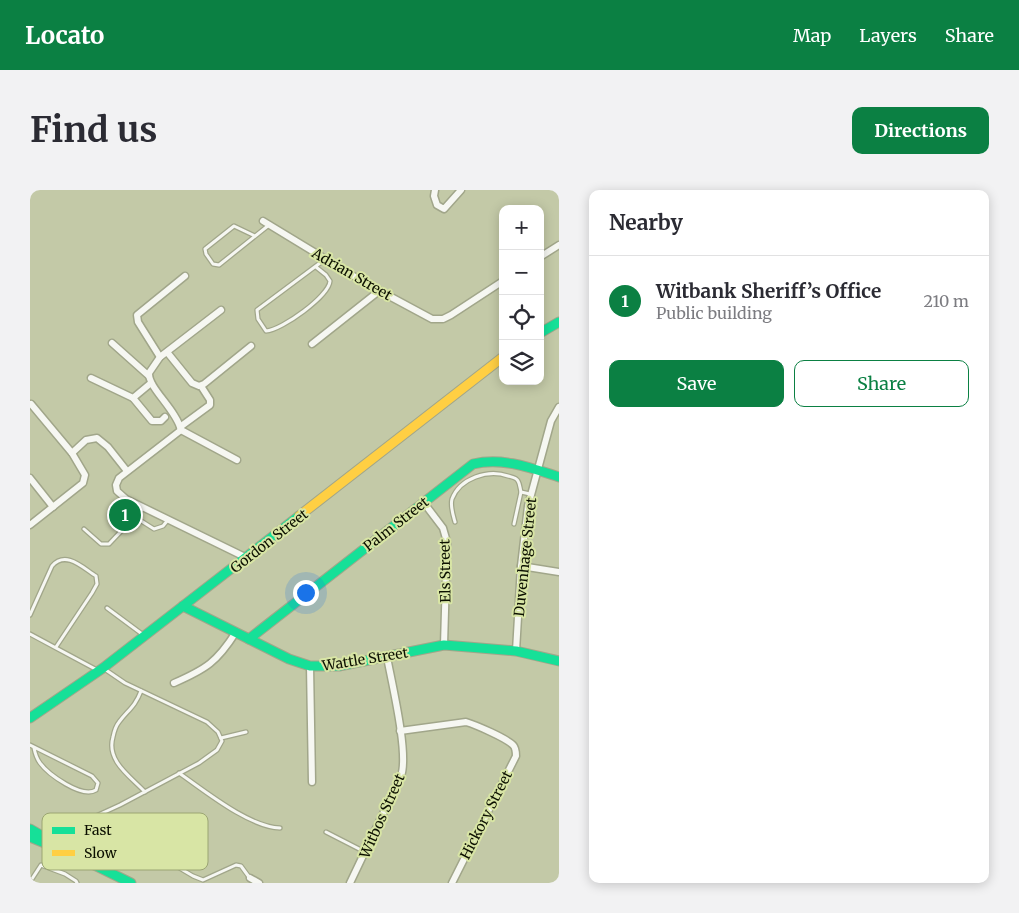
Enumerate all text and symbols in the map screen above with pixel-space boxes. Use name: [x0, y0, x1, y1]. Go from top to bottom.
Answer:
text: Locato: [25, 20, 104, 51]
text: Map: [793, 24, 831, 47]
text: Layers: [859, 24, 917, 47]
text: Share: [945, 24, 994, 47]
button: Directions: [852, 107, 989, 154]
text: Find us: [30, 108, 157, 152]
map controls: [499, 205, 544, 385]
button: +: [499, 205, 544, 250]
text: Nearby: [609, 209, 683, 236]
street label: Adrian Street: [308, 243, 396, 304]
button: −: [499, 250, 544, 295]
text: Witbank Sheriff’s Office: [656, 279, 881, 303]
text: 1: [621, 291, 629, 311]
text: 210 m: [924, 291, 969, 311]
button: locate: [499, 295, 544, 340]
text: Public building: [656, 303, 772, 323]
button: layers: [499, 340, 544, 385]
button: Save: [609, 360, 784, 407]
button: Share: [794, 360, 969, 407]
street label: Palm Street: [360, 493, 433, 555]
pin: 1: [109, 496, 141, 534]
street label: Duvenhage Street: [510, 496, 540, 617]
street label: Gordon Street: [227, 505, 312, 577]
street label: Els Street: [435, 539, 455, 603]
your location: [293, 580, 319, 606]
street label: Wattle Street: [320, 643, 410, 675]
street label: Hickory Street: [456, 767, 516, 862]
street label: Witbos Street: [355, 770, 409, 862]
legend: [42, 813, 208, 870]
text: Fast: [84, 821, 112, 839]
text: Slow: [84, 844, 117, 862]

